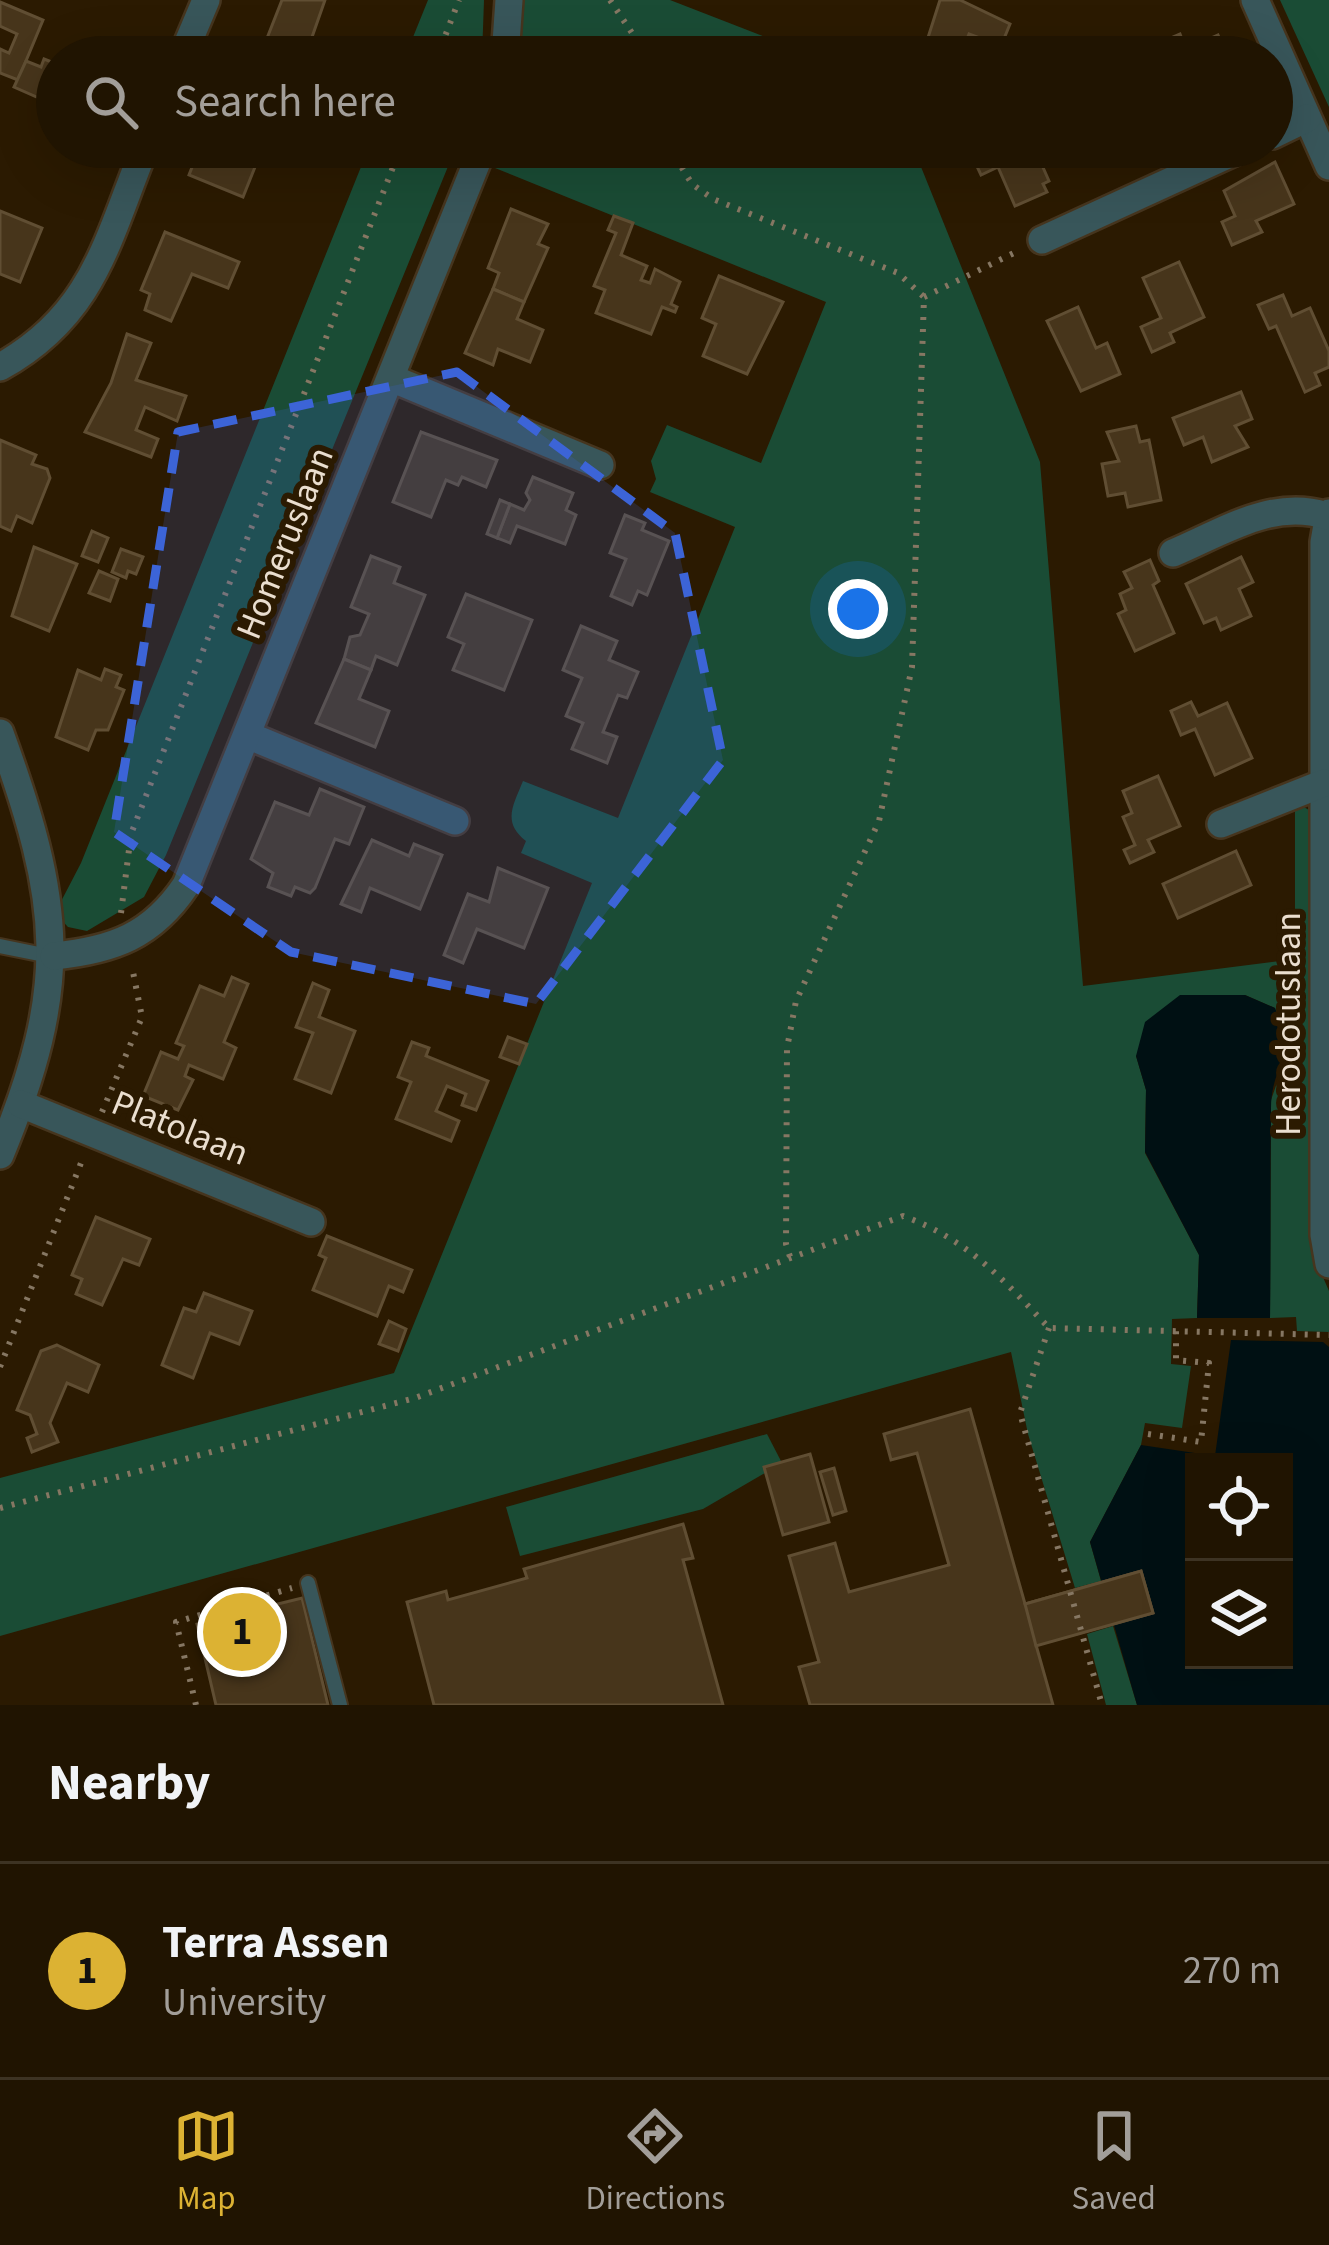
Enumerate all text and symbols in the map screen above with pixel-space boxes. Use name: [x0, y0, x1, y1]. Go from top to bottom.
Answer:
search box: [36, 36, 1293, 168]
icon: search: [78, 69, 144, 135]
text: Search here: [174, 70, 396, 134]
street label: Homeruslaan: [223, 439, 347, 647]
your location: [828, 579, 888, 639]
street label: Herodotuslaan: [1263, 912, 1314, 1136]
street label: Platolaan: [104, 1077, 256, 1179]
map controls: [1185, 1453, 1293, 1669]
button: locate: [1185, 1453, 1293, 1561]
button: layers: [1185, 1561, 1293, 1669]
pin: 1: [203, 1587, 281, 1677]
text: Nearby: [48, 1747, 210, 1819]
text: Terra Assen: [162, 1911, 389, 1975]
text: 1: [77, 1943, 97, 1999]
text: 270 m: [1183, 1943, 1281, 1999]
text: University: [162, 1975, 326, 2031]
tab: Map: [173, 2103, 239, 2222]
tab: Directions: [586, 2103, 725, 2222]
tab: Saved: [1072, 2103, 1156, 2222]

